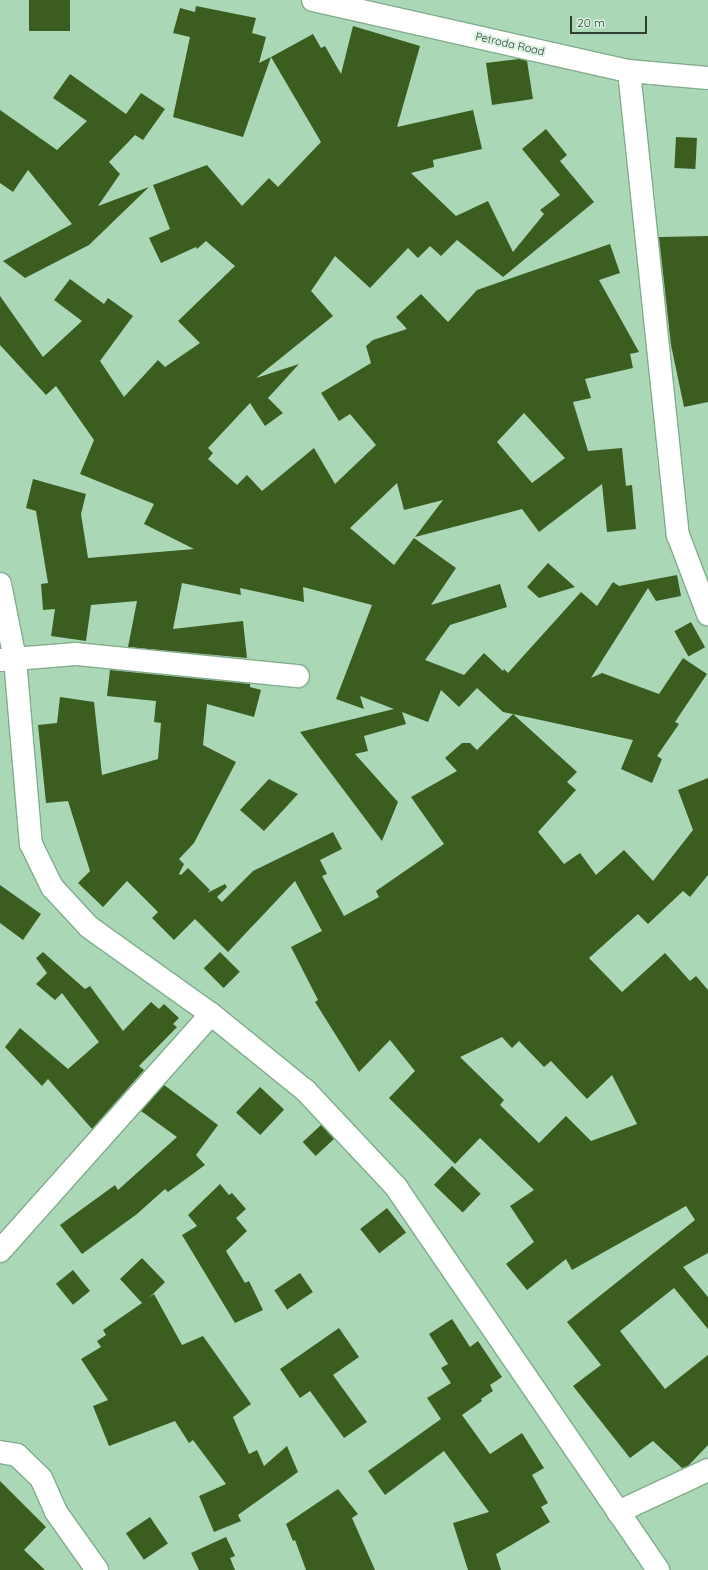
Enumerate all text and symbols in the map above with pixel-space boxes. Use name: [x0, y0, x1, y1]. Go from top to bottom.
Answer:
scale bar: [572, 8, 649, 34]
text: 20 m: [577, 15, 605, 30]
street label: Petroda Road: [474, 30, 546, 58]

